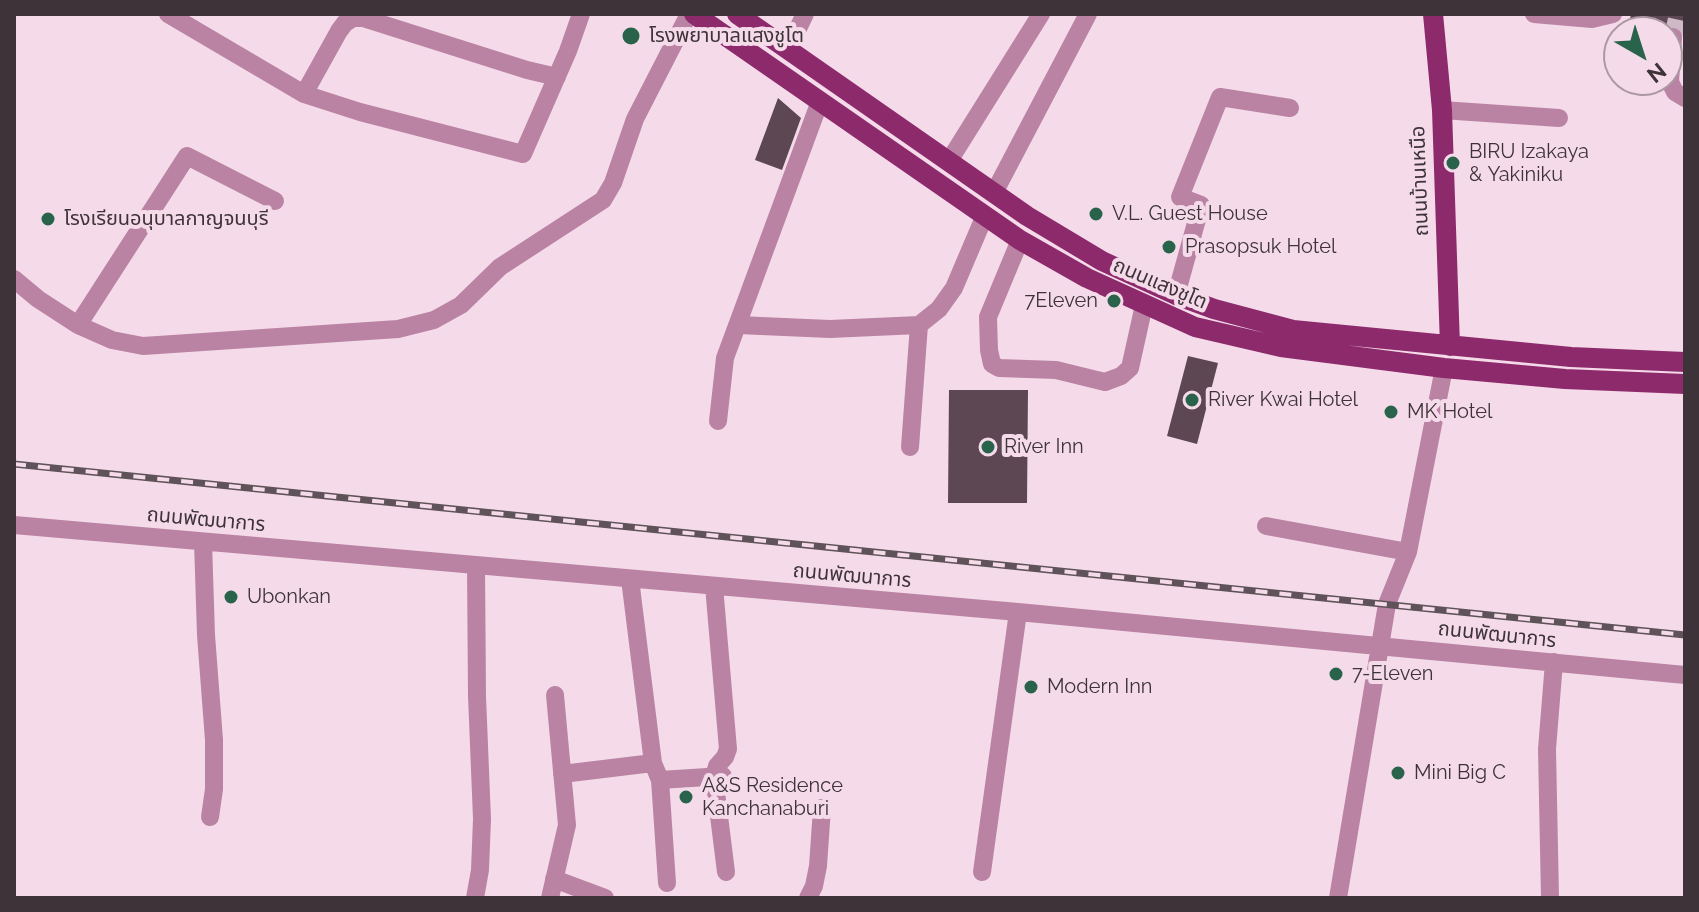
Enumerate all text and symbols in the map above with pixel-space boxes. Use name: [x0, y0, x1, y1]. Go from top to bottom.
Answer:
north arrow: [1603, 16, 1683, 96]
place label: โรงพยาบาลแสงชูโต: [649, 24, 804, 48]
marker: โรงพยาบาลแสงชูโต: [620, 25, 642, 47]
text: N: [1642, 58, 1672, 88]
street label: ถนนบ้านเหนือ: [1406, 125, 1434, 237]
place label: BIRU Izakaya & Yakiniku: [1469, 140, 1589, 187]
marker: BIRU Izakaya & Yakiniku: [1444, 154, 1462, 172]
place label: V.L. Guest House: [1112, 202, 1268, 226]
marker: V.L. Guest House: [1087, 205, 1105, 223]
place label: โรงเรียนอนุบาลกาญจนบุรี: [64, 207, 268, 231]
marker: โรงเรียนอนุบาลกาญจนบุรี: [39, 210, 57, 228]
place label: Prasopsuk Hotel: [1185, 235, 1337, 259]
marker: Prasopsuk Hotel: [1160, 238, 1178, 256]
street label: ถนนแสงชูโต: [1109, 253, 1211, 315]
place label: 7Eleven: [1025, 289, 1098, 313]
marker: 7Eleven: [1105, 292, 1123, 310]
place label: River Kwai Hotel: [1208, 388, 1358, 412]
marker: River Kwai Hotel: [1183, 391, 1201, 409]
place label: MK Hotel: [1407, 400, 1493, 424]
marker: MK Hotel: [1382, 403, 1400, 421]
place label: River Inn: [1004, 435, 1084, 459]
marker: River Inn: [979, 438, 997, 456]
street label: ถนนพัฒนาการ: [146, 503, 266, 537]
street label: ถนนพัฒนาการ: [792, 559, 912, 593]
place label: Ubonkan: [247, 585, 331, 609]
marker: Ubonkan: [222, 588, 240, 606]
street label: ถนนพัฒนาการ: [1437, 617, 1557, 653]
place label: 7-Eleven: [1352, 662, 1433, 686]
marker: 7-Eleven: [1327, 665, 1345, 683]
place label: Modern Inn: [1047, 675, 1153, 699]
marker: Modern Inn: [1022, 678, 1040, 696]
place label: Mini Big C: [1414, 761, 1506, 785]
marker: Mini Big C: [1389, 764, 1407, 782]
place label: A&S Residence Kanchanaburi: [702, 774, 843, 821]
marker: A&S Residence Kanchanaburi: [677, 788, 695, 806]

